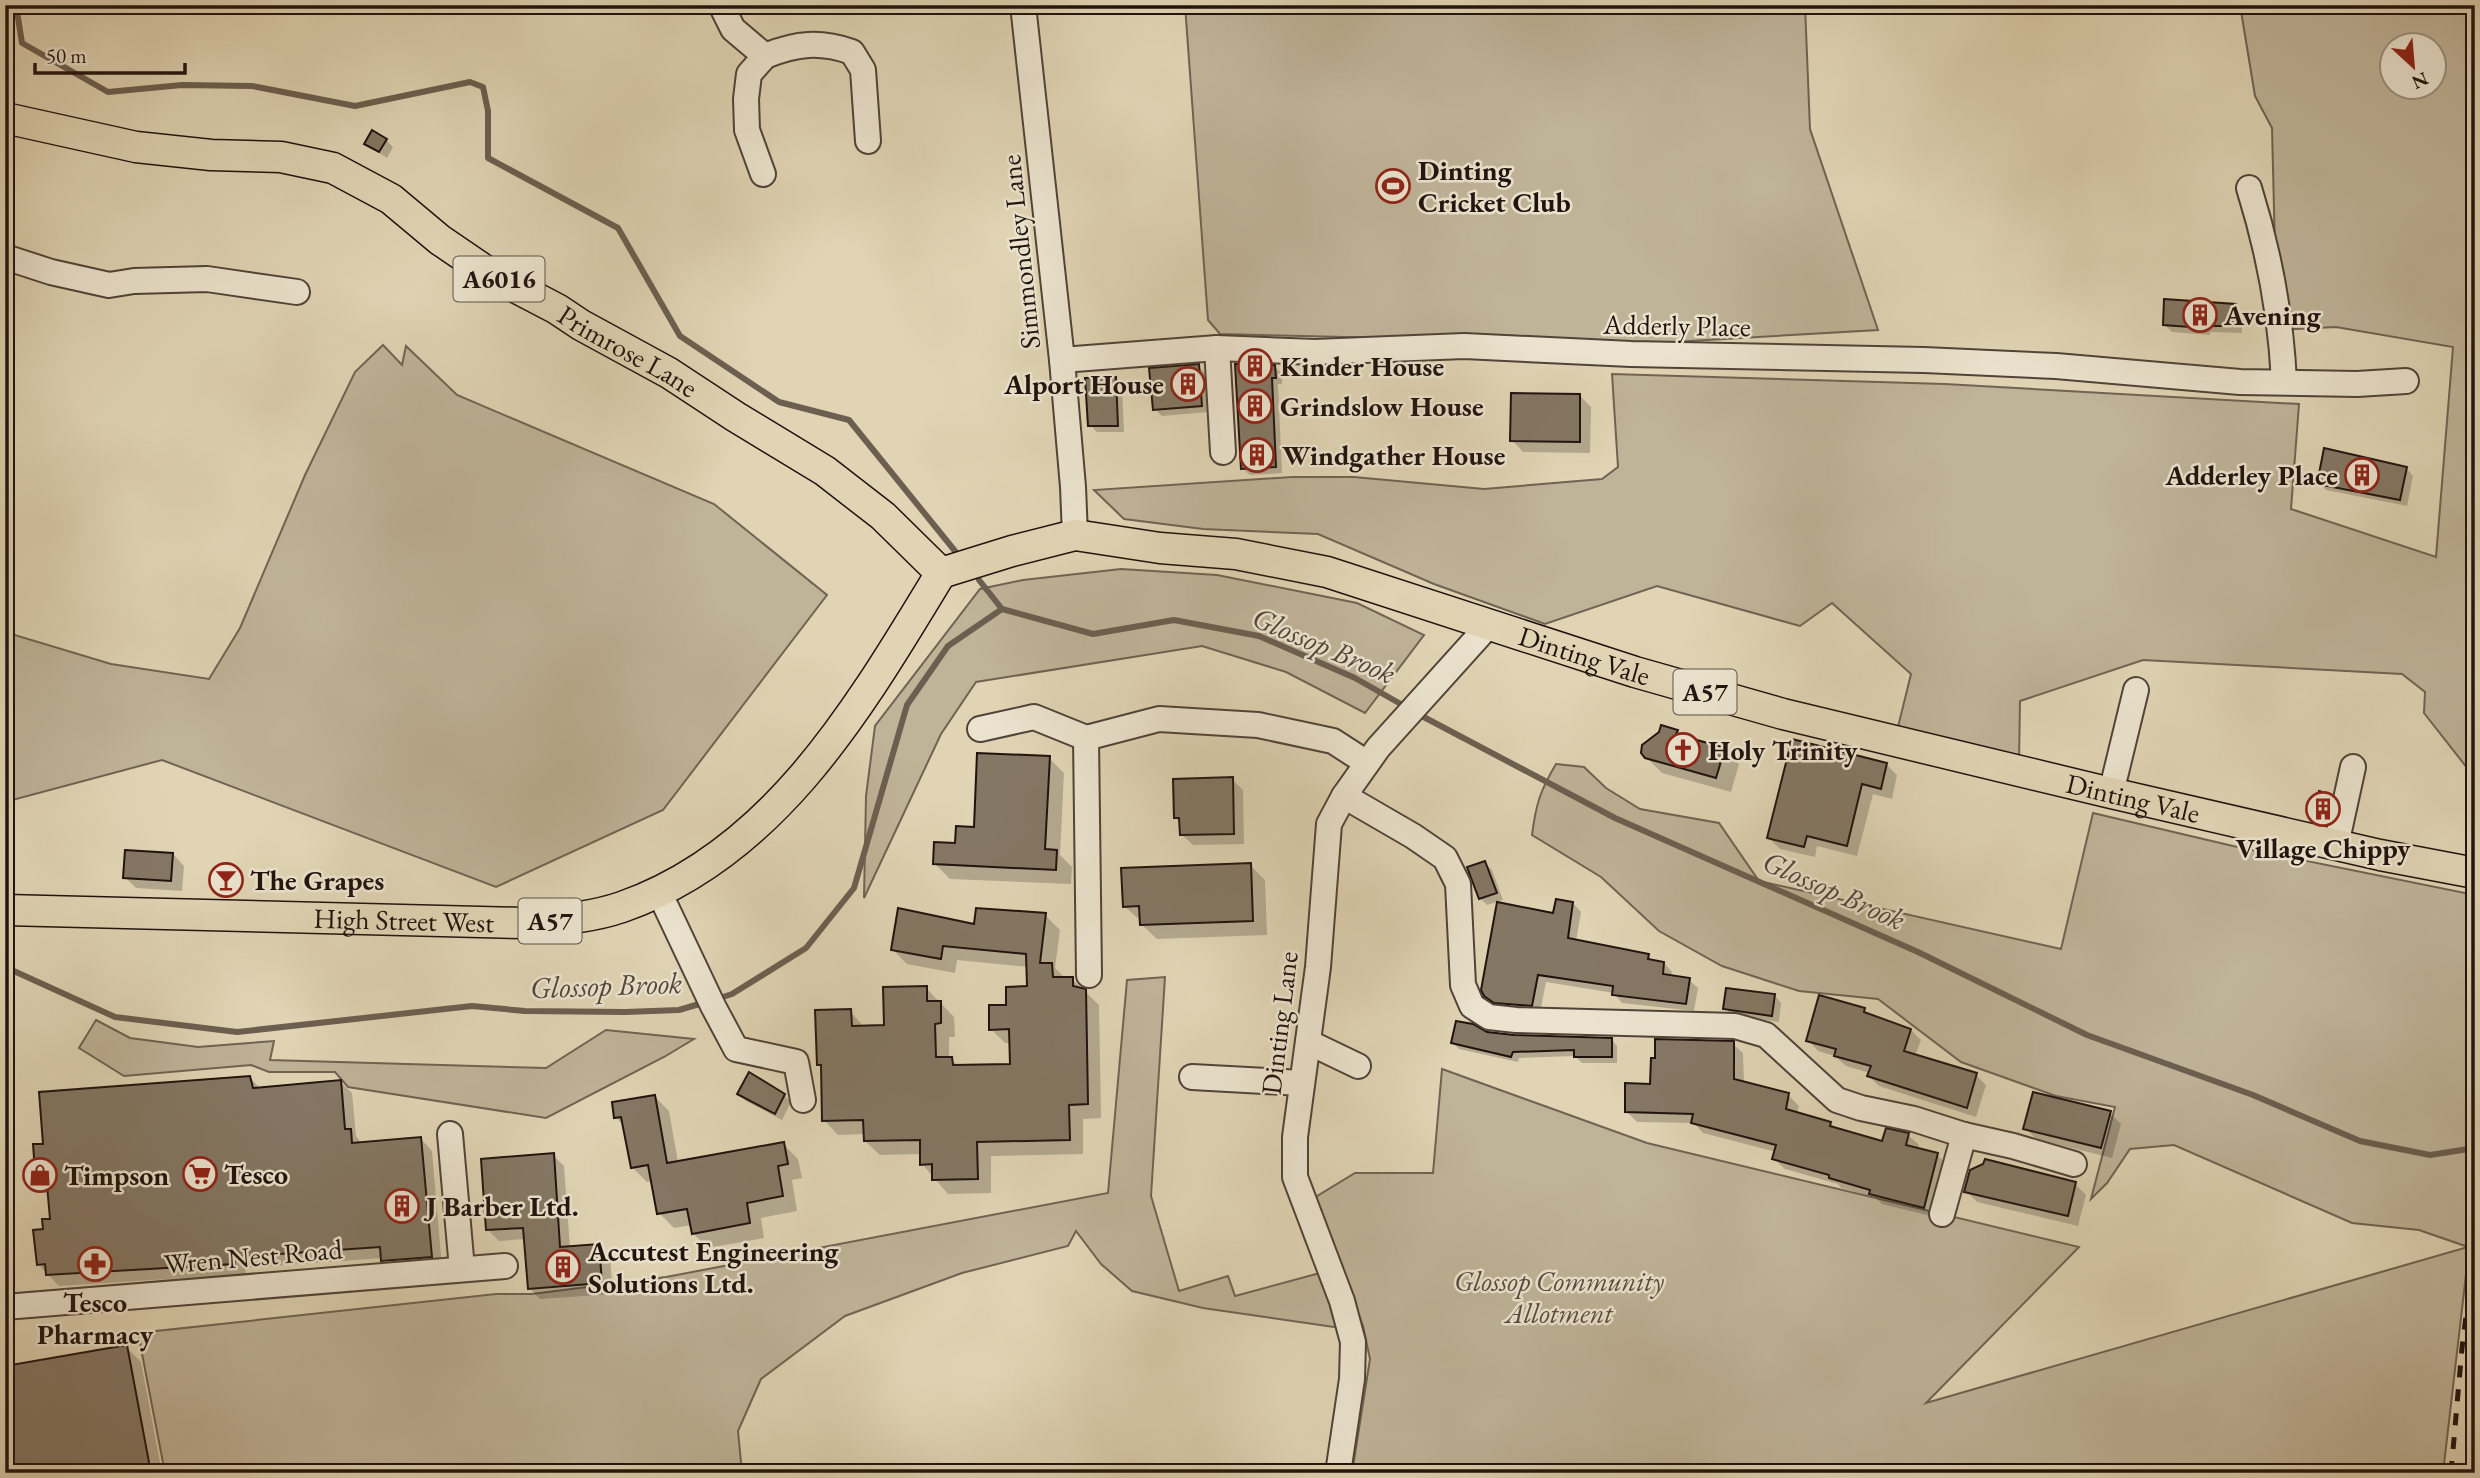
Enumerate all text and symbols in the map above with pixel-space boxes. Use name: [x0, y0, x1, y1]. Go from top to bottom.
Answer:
scale bar: [35, 32, 186, 76]
north arrow: [2378, 32, 2448, 102]
text: 50 m: [46, 42, 87, 69]
text: N: [2407, 66, 2433, 96]
place label: Dinting Cricket Club: [1418, 152, 1571, 220]
street label: Simmondley Lane: [992, 153, 1048, 351]
sports icon: Dinting Cricket Club: [1374, 167, 1412, 205]
road number: A6016: [454, 256, 544, 302]
building icon: Avening: [2181, 296, 2219, 334]
street label: Primrose Lane: [551, 297, 705, 405]
place label: Avening: [2223, 297, 2322, 333]
street label: Adderly Place: [1602, 306, 1751, 344]
building icon: Kinder House: [1236, 347, 1274, 385]
place label: Kinder House: [1280, 348, 1444, 384]
building icon: Alport House: [1169, 365, 1207, 403]
place label: Alport House: [1003, 366, 1164, 402]
building icon: Grindslow House: [1236, 387, 1274, 425]
place label: Grindslow House: [1280, 388, 1484, 424]
building icon: Windgather House: [1238, 436, 1276, 474]
place label: Windgather House: [1282, 437, 1505, 473]
building icon: Adderley Place: [2343, 456, 2381, 494]
place label: Adderley Place: [2164, 457, 2338, 493]
water label: Glossop Brook: [1246, 597, 1402, 693]
street label: Dinting Vale: [1514, 617, 1654, 693]
road number: A57: [1674, 670, 1736, 714]
church icon: Holy Trinity: [1664, 731, 1702, 769]
place label: Holy Trinity: [1708, 732, 1858, 768]
street label: Dinting Vale: [2063, 765, 2203, 831]
building icon: Village Chippy: [2304, 790, 2342, 828]
place label: Village Chippy: [2235, 830, 2411, 866]
water label: Glossop Brook: [1757, 841, 1912, 939]
bar icon: The Grapes: [207, 861, 245, 899]
place label: The Grapes: [250, 862, 384, 898]
road number: A57: [518, 898, 582, 944]
street label: High Street West: [313, 900, 495, 940]
street label: Dinting Lane: [1252, 949, 1306, 1097]
water label: Glossop Brook: [529, 963, 683, 1007]
supermarket icon: Tesco: [181, 1155, 219, 1193]
shop icon: Timpson: [21, 1156, 59, 1194]
place label: Tesco: [224, 1156, 288, 1192]
place label: Timpson: [64, 1157, 169, 1193]
building icon: J Barber Ltd.: [383, 1187, 421, 1225]
place label: J Barber Ltd.: [423, 1188, 579, 1224]
street label: Wren Nest Road: [162, 1230, 345, 1282]
place label: Accutest Engineering Solutions Ltd.: [587, 1233, 839, 1301]
pharmacy icon: Tesco Pharmacy: [76, 1245, 114, 1283]
building icon: Accutest Engineering Solutions Ltd.: [544, 1248, 582, 1286]
park label: Glossop Community Allotment: [1454, 1263, 1665, 1331]
place label: Tesco Pharmacy: [37, 1284, 154, 1352]

